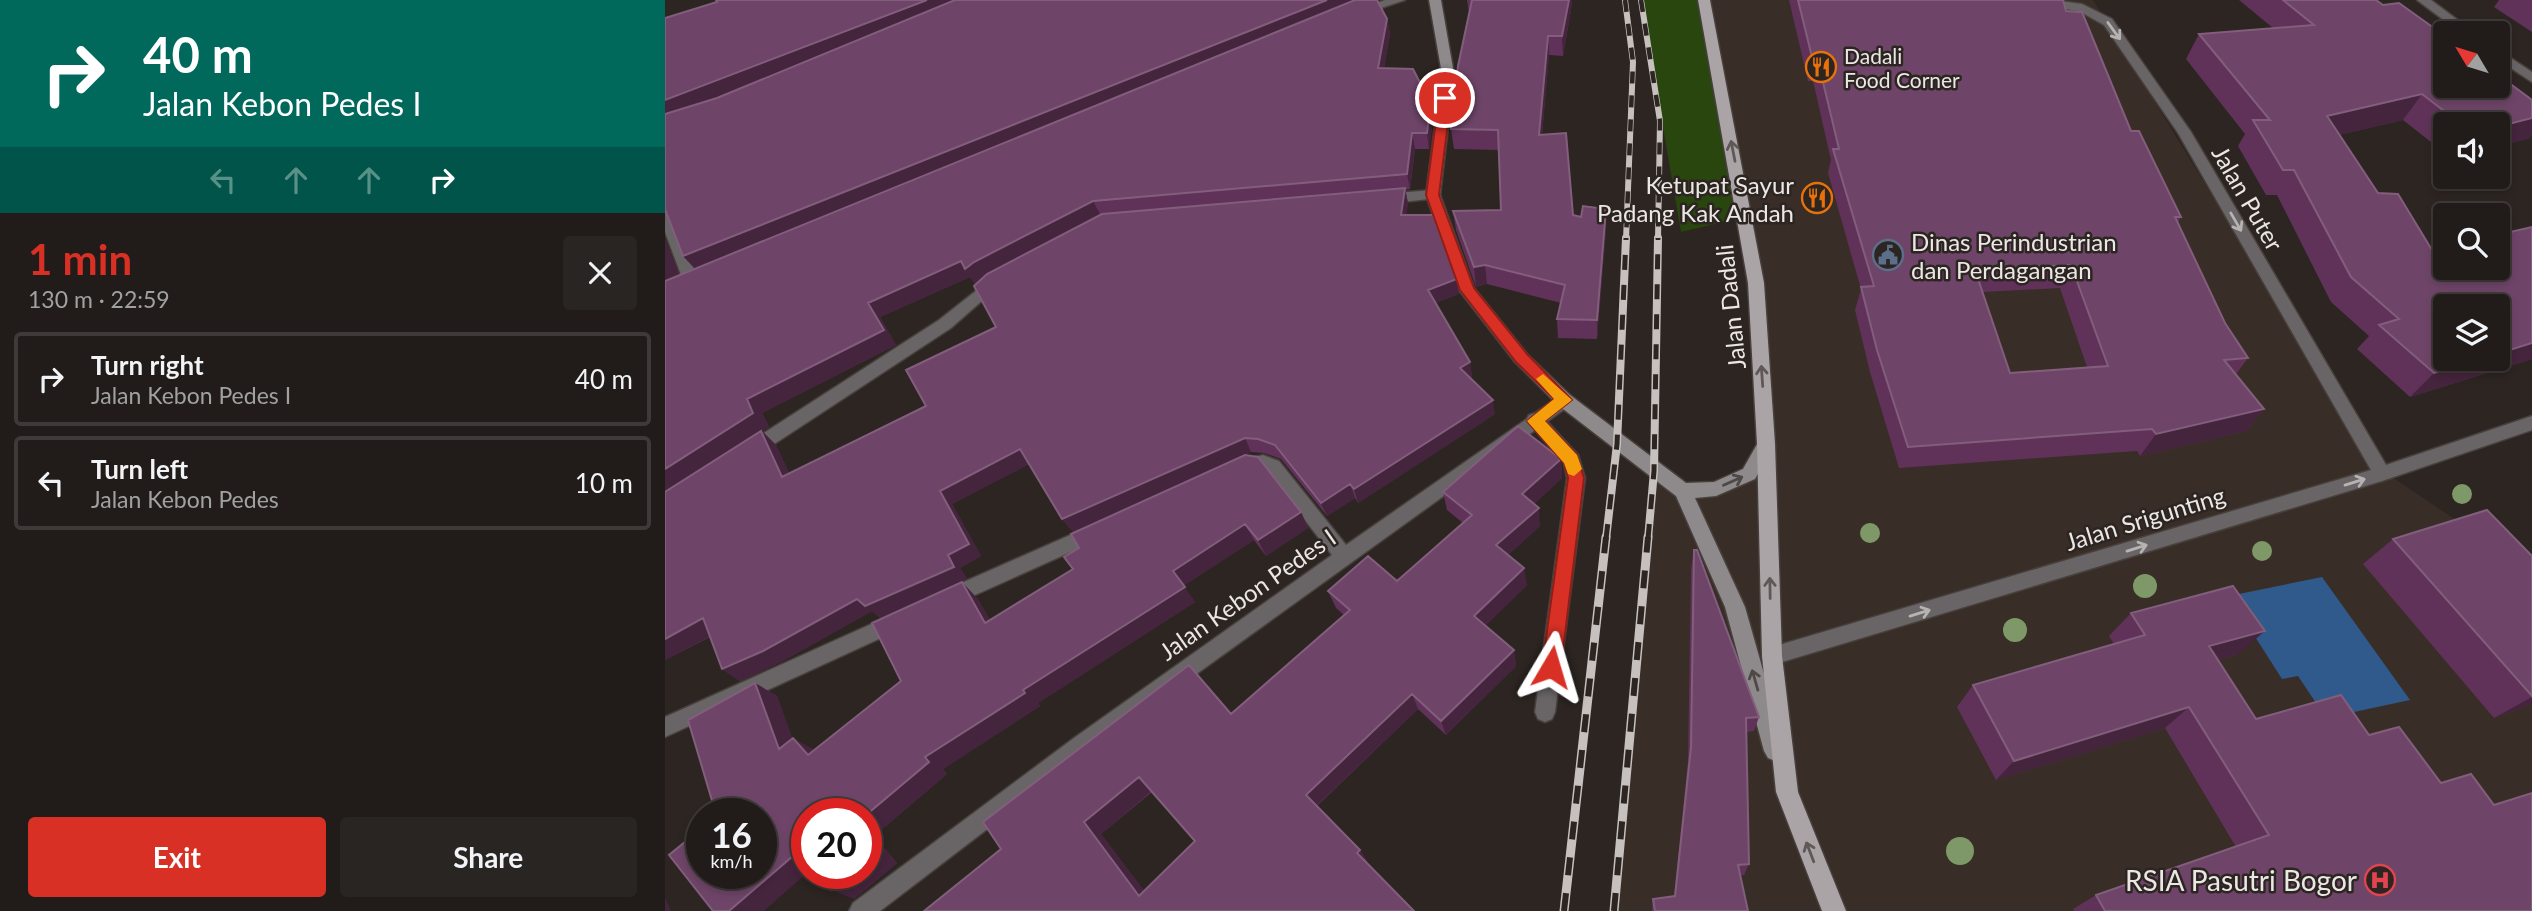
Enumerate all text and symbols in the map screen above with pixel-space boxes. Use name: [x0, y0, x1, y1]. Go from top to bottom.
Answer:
one-way arrow: [2106, 21, 2121, 40]
north arrow: [2433, 21, 2509, 98]
map controls: [2433, 21, 2510, 371]
text: 40 m: [143, 25, 253, 83]
icon: right: [28, 28, 119, 119]
place label: Dadali Food Corner: [1844, 43, 1960, 92]
restaurant icon: Dadali Food Corner: [1804, 50, 1838, 84]
pin: [1415, 68, 1475, 128]
icon: arrive: [1426, 79, 1464, 117]
text: Jalan Kebon Pedes I: [143, 84, 421, 123]
button: sound: [2433, 112, 2510, 189]
one-way arrow: [1725, 140, 1739, 163]
street label: Jalan Puter: [2206, 140, 2290, 256]
icon: left: [204, 161, 242, 199]
icon: ahead: [277, 161, 315, 199]
icon: ahead: [350, 161, 388, 199]
icon: right: [423, 161, 461, 199]
place label: Ketupat Sayur Padang Kak Andah: [1597, 170, 1794, 227]
restaurant icon: Ketupat Sayur Padang Kak Andah: [1800, 181, 1834, 215]
button: search: [2433, 203, 2510, 280]
one-way arrow: [2229, 212, 2243, 232]
place label: Dinas Perindustrian dan Perdagangan: [1911, 227, 2117, 284]
text: 1 min: [28, 234, 132, 284]
button: close: [563, 236, 637, 310]
public building icon: Dinas Perindustrian dan Perdagangan: [1871, 238, 1905, 272]
street label: Jalan Dadali: [1709, 243, 1751, 371]
text: 130 m · 22:59: [28, 285, 170, 313]
button: layers: [2433, 294, 2510, 371]
text: Turn right: [91, 349, 204, 381]
icon: right: [32, 360, 70, 398]
text: 40 m: [575, 363, 633, 395]
one-way arrow: [1755, 365, 1768, 388]
text: Jalan Kebon Pedes I: [91, 381, 291, 409]
text: Turn left: [91, 453, 188, 485]
icon: left: [32, 464, 70, 502]
text: 10 m: [575, 467, 633, 499]
one-way arrow: [1722, 474, 1743, 487]
one-way arrow: [2344, 474, 2366, 487]
street label: Jalan Srigunting: [2062, 480, 2228, 556]
text: Jalan Kebon Pedes: [91, 485, 279, 513]
street label: Jalan Kebon Pedes I: [1153, 522, 1341, 666]
one-way arrow: [2126, 540, 2148, 553]
one-way arrow: [1763, 577, 1777, 600]
one-way arrow: [1908, 606, 1930, 619]
position arrow: [1514, 630, 1588, 704]
one-way arrow: [1748, 669, 1761, 691]
speed limit sign: 20: [791, 798, 882, 889]
text: 16: [711, 813, 752, 855]
button: Exit: [28, 817, 326, 897]
button: Share: [340, 817, 637, 897]
one-way arrow: [1803, 841, 1816, 863]
text: km/h: [710, 850, 753, 872]
place label: RSIA Pasutri Bogor: [2125, 863, 2357, 897]
hospital icon: RSIA Pasutri Bogor: [2363, 863, 2397, 897]

